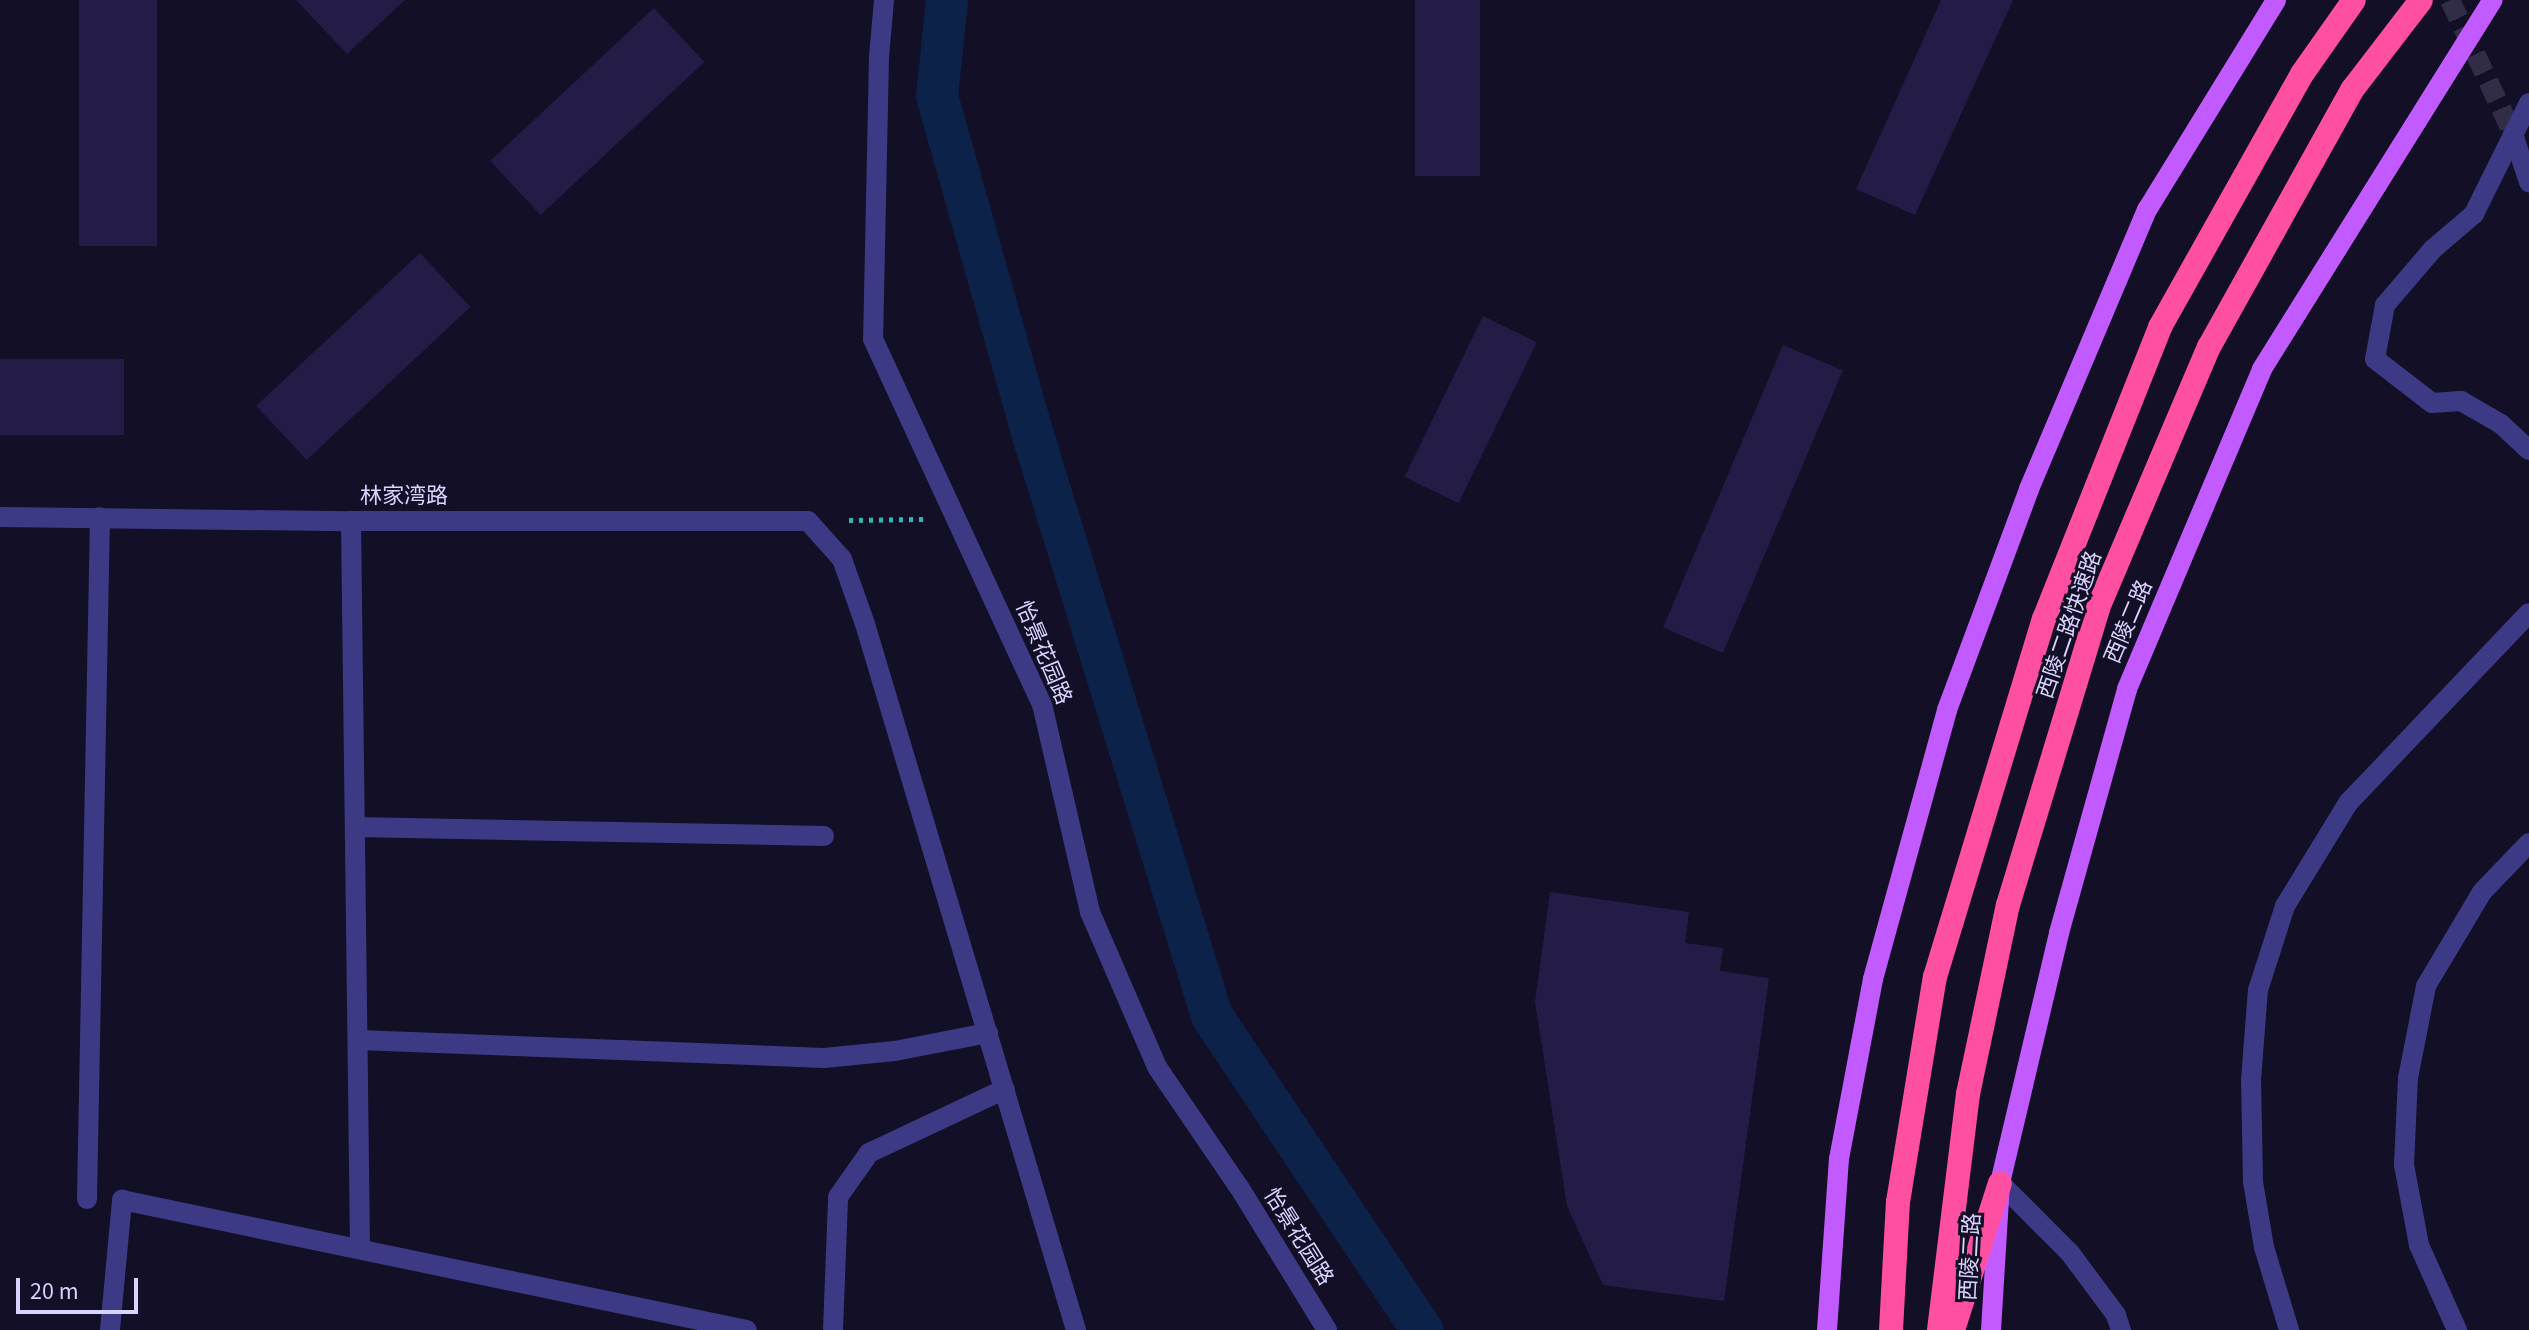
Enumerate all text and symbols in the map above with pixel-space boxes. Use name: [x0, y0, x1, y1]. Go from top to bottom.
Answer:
street label: 林家湾路: [360, 484, 448, 510]
street label: 西陵二路快速路: [2032, 548, 2108, 702]
street label: 西陵二路: [2100, 576, 2158, 668]
street label: 怡景花园路: [1009, 597, 1077, 709]
street label: 怡景花园路: [1258, 1183, 1338, 1291]
street label: 西陵二路: [1956, 1212, 1986, 1302]
scale bar: [20, 1262, 142, 1312]
text: 20 m: [30, 1274, 79, 1309]

